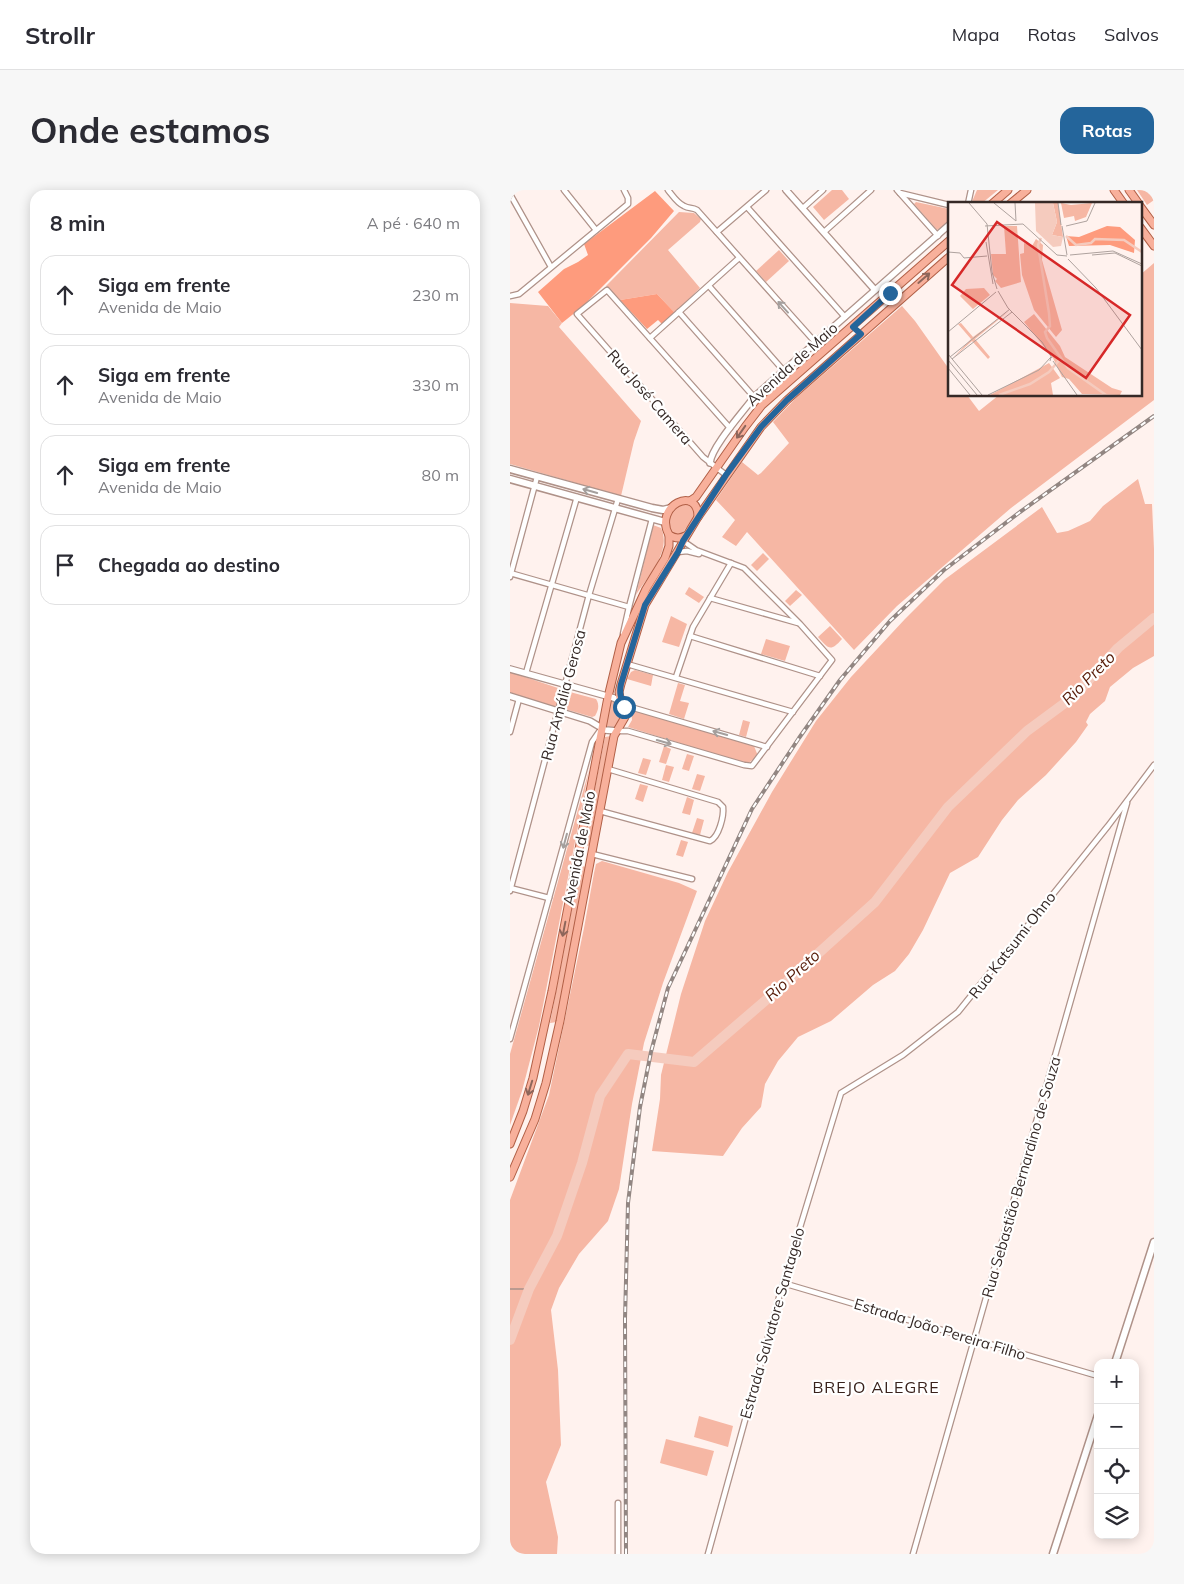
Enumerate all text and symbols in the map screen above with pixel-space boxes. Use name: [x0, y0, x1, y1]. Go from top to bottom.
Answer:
text: Strollr: [25, 20, 95, 50]
text: Mapa: [952, 23, 1000, 46]
text: Rotas: [1028, 23, 1076, 46]
text: Salvos: [1104, 23, 1159, 46]
button: Rotas: [1060, 107, 1154, 154]
text: Onde estamos: [30, 108, 270, 152]
inset map: [948, 202, 1142, 396]
text: 8 min: [50, 210, 105, 236]
text: A pé · 640 m: [367, 213, 460, 233]
text: Siga em frente: [98, 273, 230, 297]
one-way arrow: [917, 273, 930, 284]
icon: ahead: [51, 281, 79, 309]
route end: [879, 282, 902, 305]
text: 230 m: [412, 285, 459, 305]
text: Avenida de Maio: [98, 297, 222, 317]
one-way arrow: [777, 300, 789, 313]
street label: Avenida de Maio: [743, 318, 841, 410]
street label: Rua José Camera: [604, 346, 696, 448]
text: Siga em frente: [98, 363, 230, 387]
icon: ahead: [51, 371, 79, 399]
text: 330 m: [412, 375, 459, 395]
text: Avenida de Maio: [98, 387, 222, 407]
one-way arrow: [736, 425, 746, 439]
text: Siga em frente: [98, 453, 230, 477]
icon: ahead: [51, 461, 79, 489]
text: 80 m: [422, 465, 459, 485]
text: Avenida de Maio: [98, 477, 222, 497]
one-way arrow: [583, 486, 599, 495]
icon: arrive: [51, 551, 79, 579]
text: Chegada ao destino: [98, 553, 280, 577]
street label: Rua Amália Gerosa: [536, 627, 590, 763]
water label: Rio Preto: [1057, 647, 1119, 709]
route start: [613, 696, 636, 719]
one-way arrow: [713, 728, 729, 738]
one-way arrow: [656, 737, 672, 747]
street label: Avenida de Maio: [559, 789, 599, 907]
one-way arrow: [559, 833, 569, 849]
street label: Rua Katsumi Ohno: [964, 888, 1060, 1002]
one-way arrow: [559, 921, 568, 937]
water label: Rio Preto: [760, 945, 824, 1005]
street label: Rua Sebastião Bernardino de Souza: [977, 1054, 1065, 1300]
one-way arrow: [525, 1080, 535, 1096]
street label: Estrada Salvatore Santagelo: [736, 1225, 808, 1421]
street label: Estrada João Pereira Filho: [852, 1294, 1028, 1364]
map controls: [1094, 1359, 1139, 1539]
button: +: [1094, 1359, 1139, 1404]
district label: BREJO ALEGRE: [812, 1377, 940, 1397]
button: −: [1094, 1404, 1139, 1449]
button: locate: [1094, 1449, 1139, 1494]
button: layers: [1094, 1494, 1139, 1539]

